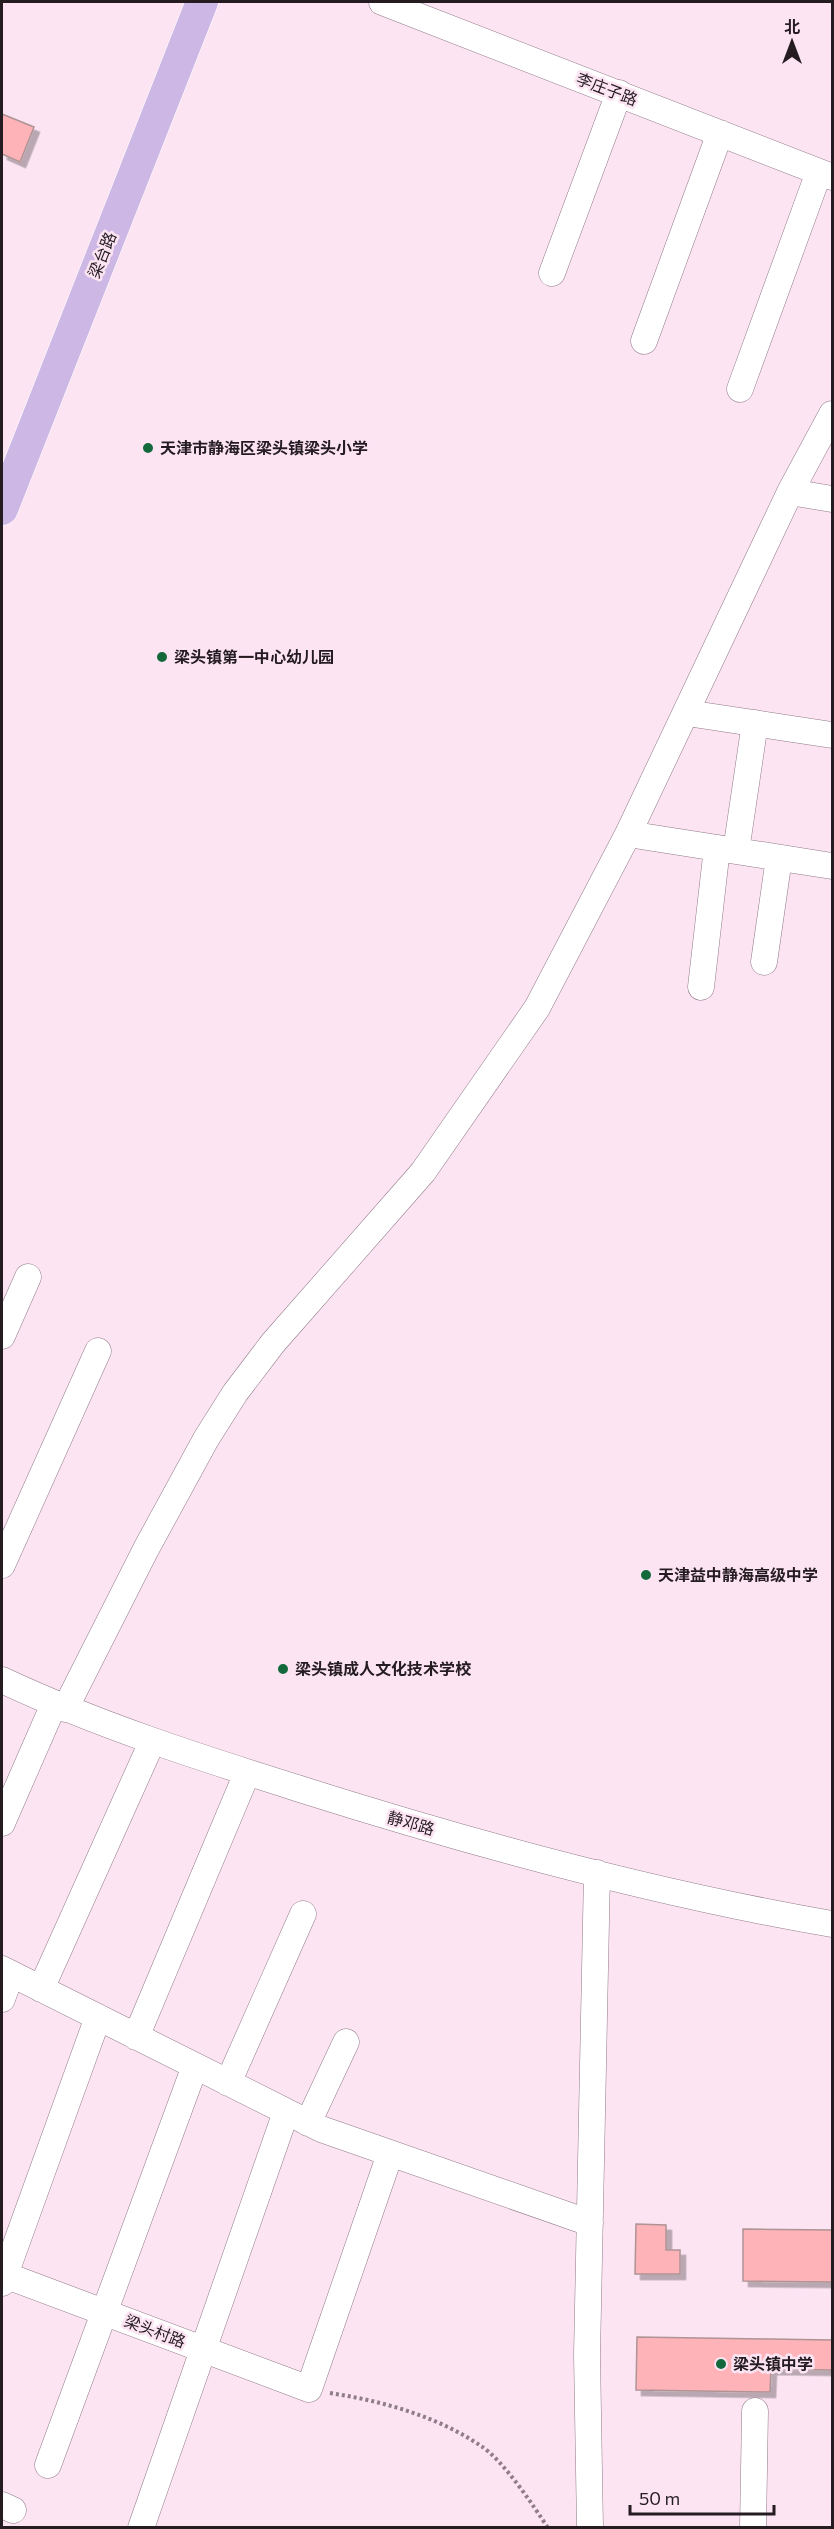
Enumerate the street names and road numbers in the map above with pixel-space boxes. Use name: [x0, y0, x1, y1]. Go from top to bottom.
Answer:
street label: 李庄子路: [574, 68, 640, 109]
street label: 梁台路: [84, 229, 119, 281]
street label: 静邓路: [385, 1807, 437, 1838]
street label: 梁头村路: [122, 2310, 188, 2351]

